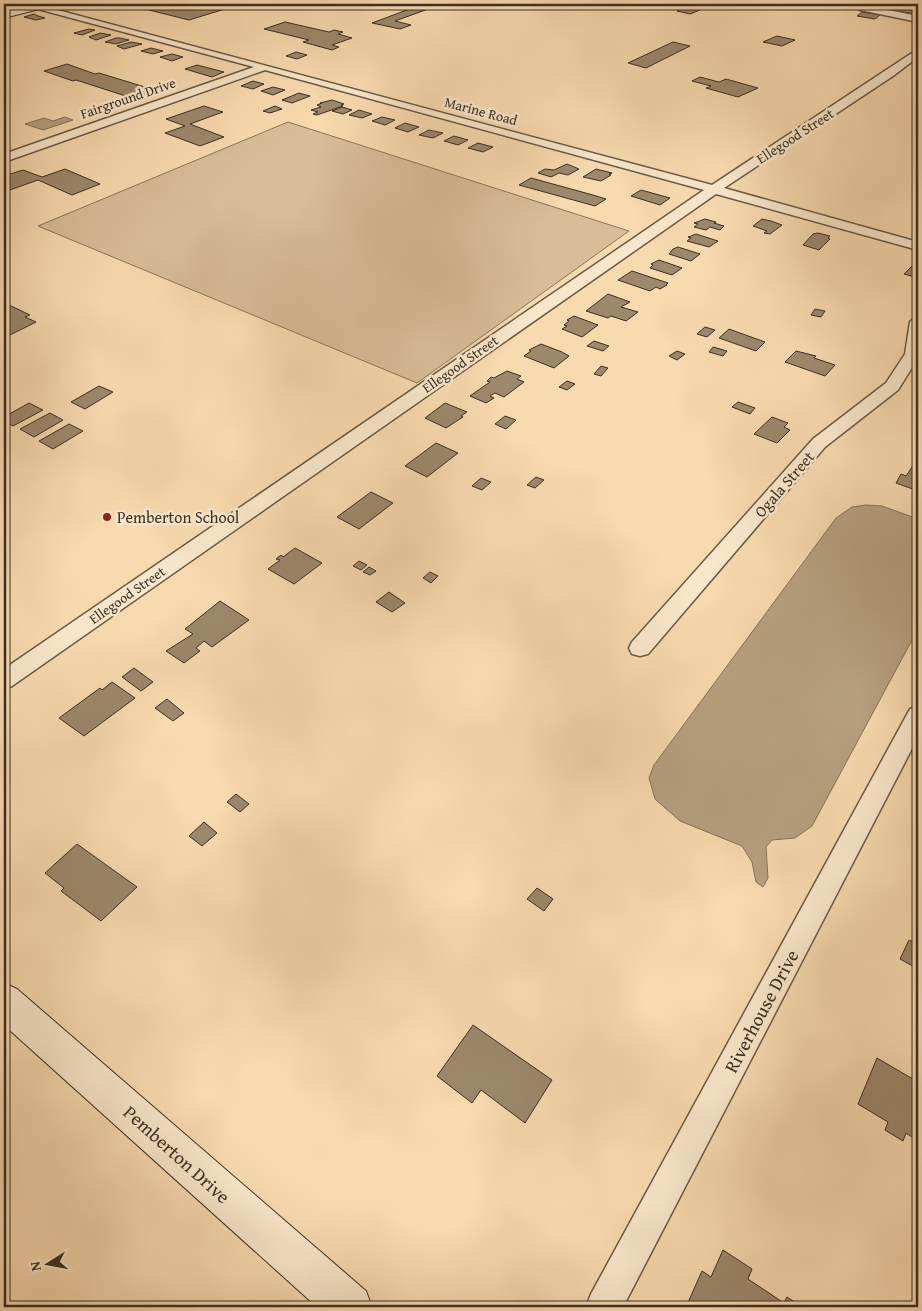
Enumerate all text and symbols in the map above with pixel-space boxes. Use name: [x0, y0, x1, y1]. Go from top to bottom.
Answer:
street label: Fairground Drive: [78, 72, 179, 124]
street label: Marine Road: [442, 92, 520, 130]
street label: Ellegood Street: [752, 103, 838, 169]
street label: Ellegood Street: [418, 330, 502, 398]
street label: Ogala Street: [748, 445, 820, 523]
place label: Pemberton School: [117, 505, 240, 529]
marker: Pemberton School: [101, 511, 113, 523]
street label: Ellegood Street: [85, 561, 169, 629]
street label: Riverhouse Drive: [717, 944, 805, 1078]
street label: Pemberton Drive: [117, 1098, 237, 1210]
north arrow: [22, 1238, 72, 1288]
text: N: [24, 1259, 46, 1273]

